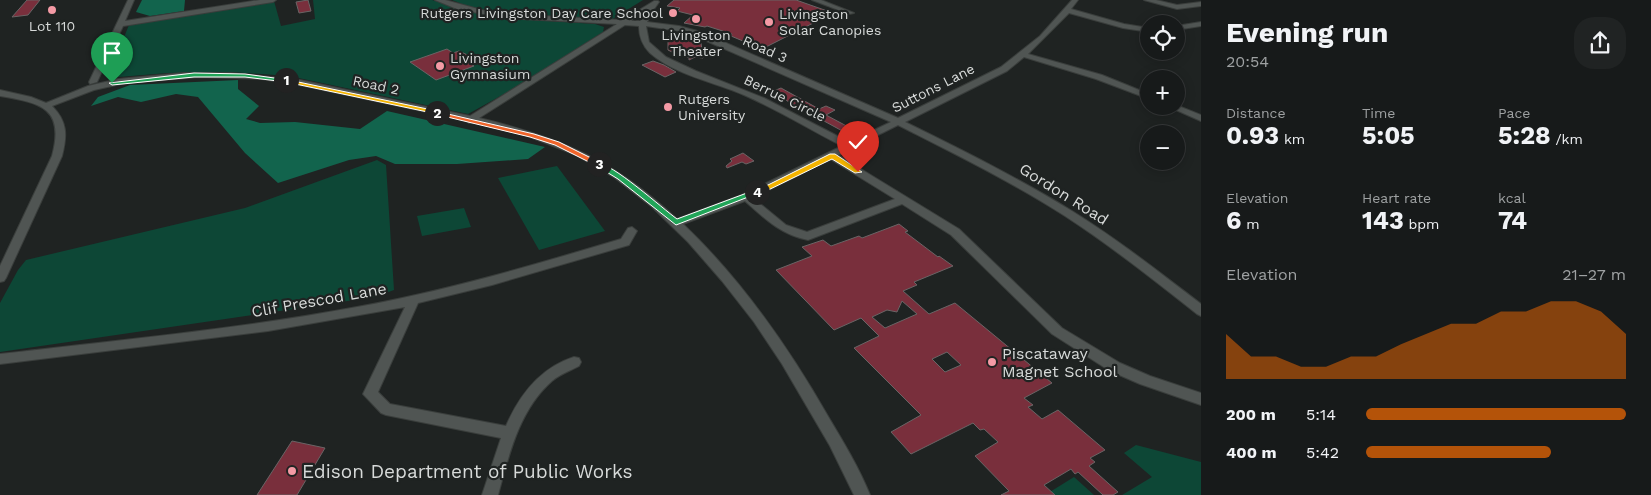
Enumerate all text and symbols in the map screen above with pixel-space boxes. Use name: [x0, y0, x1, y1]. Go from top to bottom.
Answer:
marker: Lot 110: [46, 4, 58, 16]
place label: Rutgers Livingston Day Care School: [420, 5, 664, 21]
place label: Livingston Solar Canopies: [779, 6, 881, 38]
marker: Rutgers Livingston Day Care School: [667, 7, 679, 19]
marker: Livingston Theater: [690, 13, 702, 25]
map controls: [1140, 15, 1185, 170]
button: locate: [1140, 15, 1185, 60]
marker: Livingston Solar Canopies: [763, 16, 775, 28]
text: Evening run: [1226, 16, 1388, 49]
button: share: [1574, 17, 1626, 69]
place label: Lot 110: [29, 18, 75, 34]
place label: Livingston Theater: [661, 27, 731, 59]
pin: [91, 32, 133, 83]
street label: Road 3: [740, 32, 790, 66]
icon: arrive: [98, 39, 126, 67]
place label: Livingston Gymnasium: [450, 50, 530, 82]
text: 20:54: [1226, 52, 1269, 71]
marker: Livingston Gymnasium: [434, 60, 446, 72]
street label: Suttons Lane: [889, 60, 977, 116]
pin: 1: [274, 68, 298, 92]
button: +: [1140, 70, 1185, 115]
street label: Berrue Circle: [741, 71, 829, 125]
text: 1: [283, 72, 290, 88]
street label: Road 2: [351, 72, 401, 98]
place label: Rutgers University: [678, 91, 746, 123]
pin: 2: [424, 100, 450, 126]
marker: Rutgers University: [662, 101, 674, 113]
text: 2: [433, 105, 442, 121]
text: Distance: [1226, 105, 1286, 121]
text: Time: [1362, 105, 1395, 121]
text: Pace: [1498, 105, 1530, 121]
pin: [837, 121, 879, 172]
text: 0.93: [1226, 121, 1279, 150]
text: 5:05: [1362, 121, 1415, 150]
text: 5:28: [1498, 121, 1551, 150]
button: −: [1140, 125, 1185, 170]
icon: check: [844, 128, 872, 156]
text: km: [1279, 131, 1305, 147]
text: /km: [1551, 131, 1583, 147]
pin: 3: [586, 152, 612, 176]
text: 3: [595, 156, 604, 172]
street label: Gordon Road: [1016, 159, 1112, 229]
pin: 4: [744, 180, 770, 204]
text: 4: [753, 184, 762, 200]
text: Elevation: [1226, 190, 1289, 206]
text: Heart rate: [1362, 190, 1431, 206]
text: kcal: [1498, 190, 1526, 206]
text: 6: [1226, 206, 1241, 235]
text: 143: [1362, 206, 1404, 235]
text: 74: [1498, 206, 1527, 235]
text: m: [1241, 216, 1260, 232]
text: bpm: [1404, 216, 1439, 232]
text: Elevation: [1226, 265, 1297, 284]
text: 21–27 m: [1562, 265, 1626, 284]
street label: Clif Prescod Lane: [250, 279, 388, 321]
place label: Piscataway Magnet School: [1002, 344, 1118, 381]
marker: Piscataway Magnet School: [986, 356, 998, 368]
text: 200 m: [1226, 405, 1276, 424]
text: 5:14: [1306, 405, 1336, 424]
text: 400 m: [1226, 443, 1277, 462]
text: 5:42: [1306, 443, 1339, 462]
place label: Edison Department of Public Works: [302, 460, 633, 483]
marker: Edison Department of Public Works: [286, 465, 298, 477]

